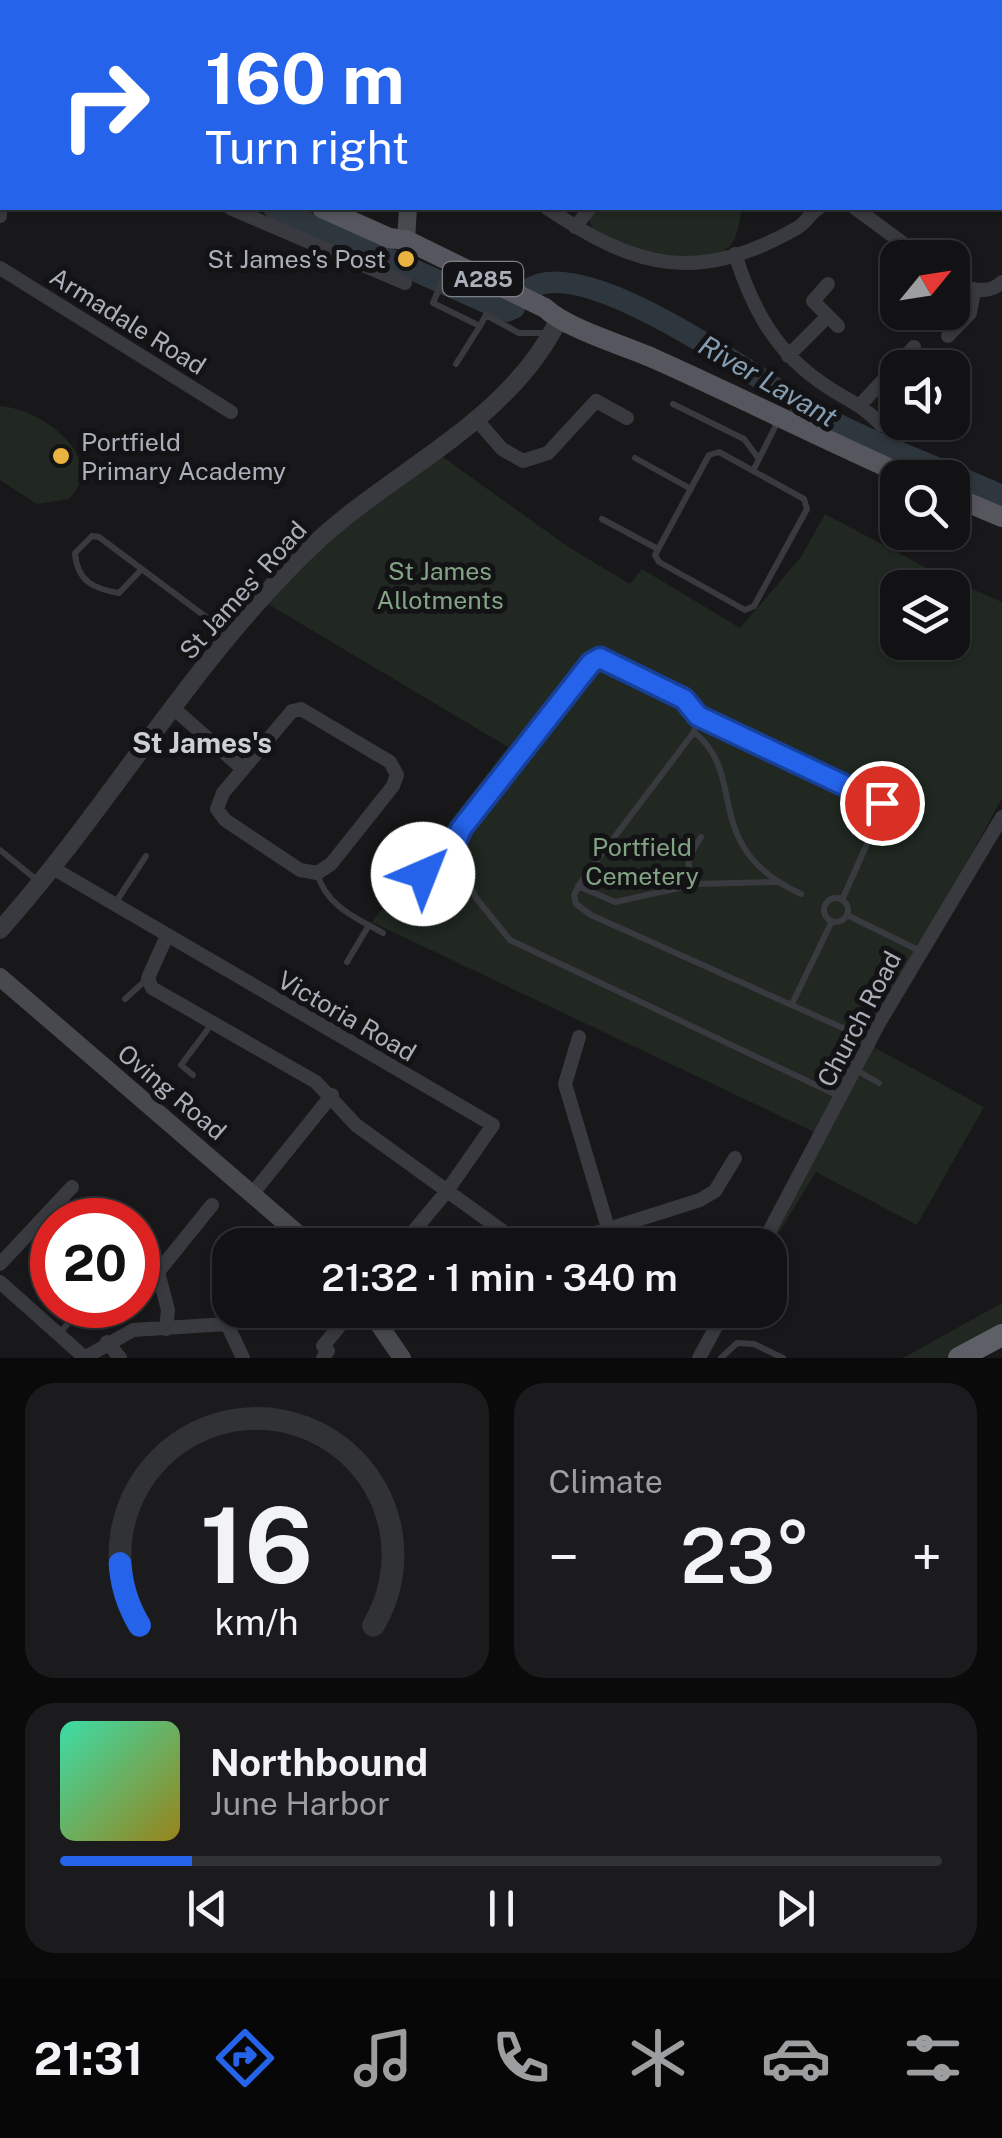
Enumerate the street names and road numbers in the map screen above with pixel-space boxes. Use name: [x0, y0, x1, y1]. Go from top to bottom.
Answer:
street label: Armadale Road: [45, 261, 211, 381]
road number: A285: [443, 262, 523, 296]
street label: St James' Road: [173, 515, 313, 665]
street label: Church Road: [811, 946, 907, 1092]
street label: Victoria Road: [273, 964, 421, 1068]
street label: Oving Road: [112, 1038, 232, 1146]

